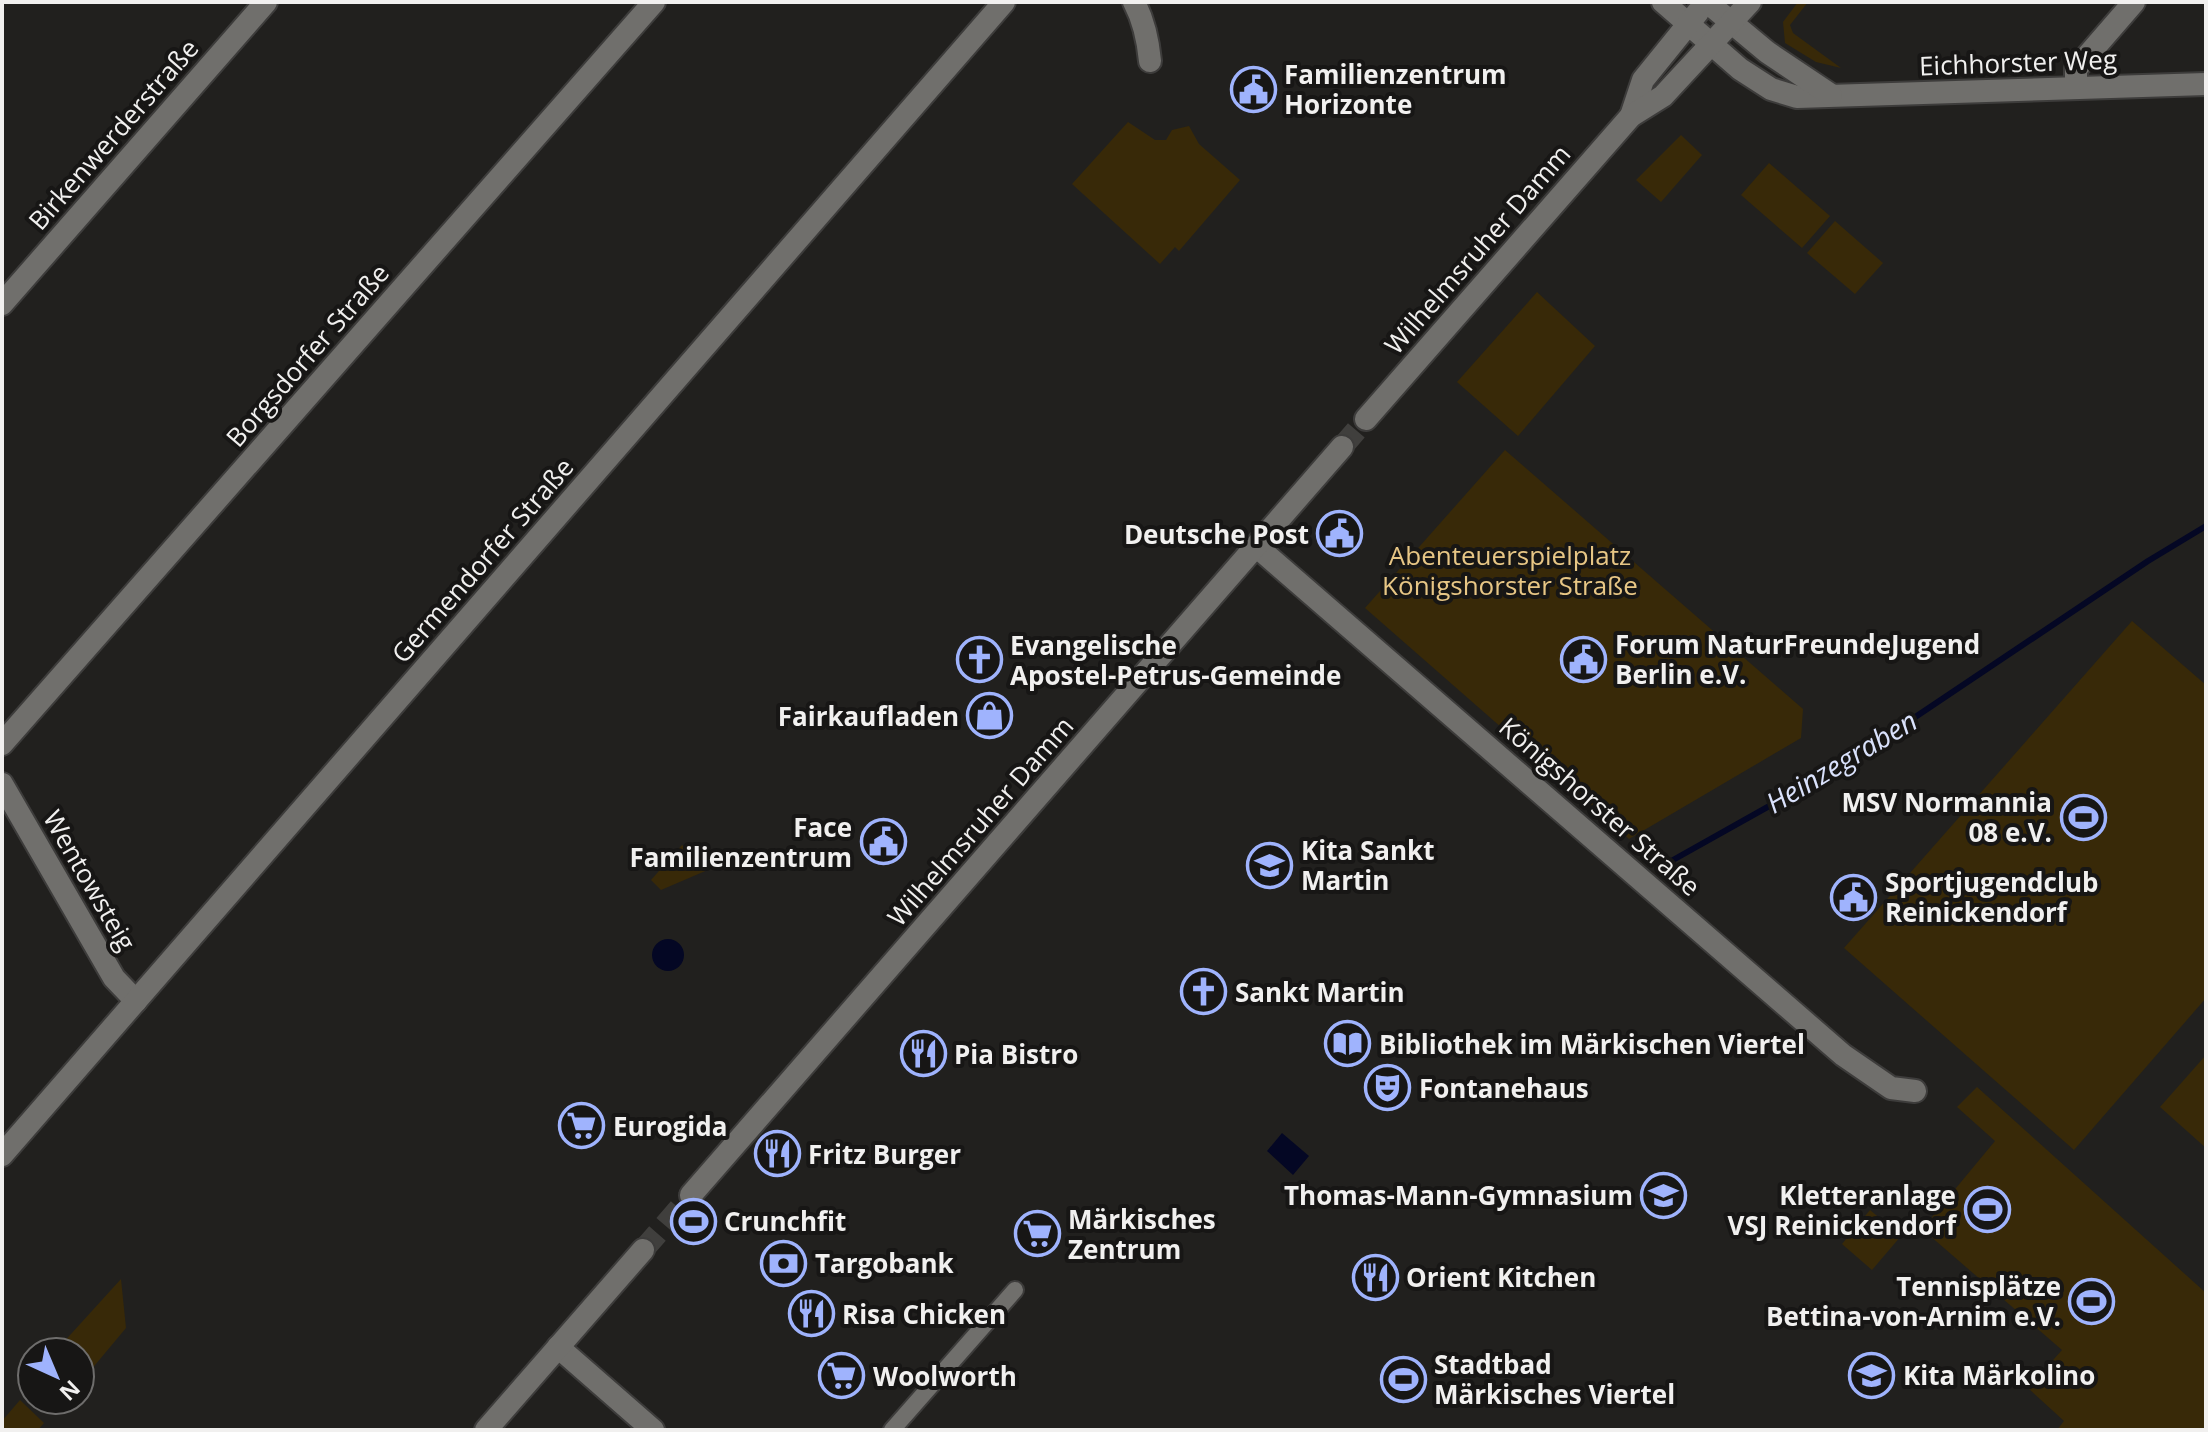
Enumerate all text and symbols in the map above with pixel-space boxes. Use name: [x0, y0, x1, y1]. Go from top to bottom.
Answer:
street label: Birkenwerderstraße: [20, 31, 206, 237]
street label: Eichhorster Weg: [1918, 41, 2118, 83]
place label: Familienzentrum Horizonte: [1284, 56, 1507, 122]
public building icon: Familienzentrum Horizonte: [1229, 65, 1277, 113]
street label: Wilhelmsruher Damm: [1376, 137, 1578, 361]
street label: Borgsdorfer Straße: [217, 256, 397, 454]
street label: Germendorfer Straße: [383, 450, 581, 670]
public building icon: Deutsche Post: [1316, 510, 1364, 558]
place label: Deutsche Post: [1124, 516, 1309, 552]
park label: Abenteuerspielplatz Königshorster Straße: [1382, 537, 1638, 603]
place label: Forum NaturFreundeJugend Berlin e.V.: [1615, 626, 1980, 692]
place label: Evangelische Apostel-Petrus-Gemeinde: [1010, 627, 1341, 693]
public building icon: Forum NaturFreundeJugend Berlin e.V.: [1560, 635, 1608, 683]
church icon: Evangelische Apostel-Petrus-Gemeinde: [955, 636, 1003, 684]
shop icon: Fairkaufladen: [966, 692, 1014, 740]
place label: Fairkaufladen: [778, 698, 959, 734]
water label: Heinzegraben: [1758, 701, 1924, 821]
street label: Wilhelmsruher Damm: [879, 709, 1081, 933]
street label: Königshorster Straße: [1492, 709, 1708, 903]
place label: MSV Normannia 08 e.V.: [1841, 784, 2052, 850]
sports icon: MSV Normannia 08 e.V.: [2059, 793, 2107, 841]
street label: Wentowsteig: [35, 803, 145, 957]
place label: Face Familienzentrum: [629, 809, 852, 875]
public building icon: Face Familienzentrum: [859, 818, 907, 866]
place label: Kita Sankt Martin: [1301, 832, 1434, 898]
school or university icon: Kita Sankt Martin: [1246, 841, 1294, 889]
place label: Sportjugendclub Reinickendorf: [1885, 864, 2098, 930]
public building icon: Sportjugendclub Reinickendorf: [1830, 873, 1878, 921]
church icon: Sankt Martin: [1180, 968, 1228, 1016]
place label: Sankt Martin: [1235, 974, 1405, 1010]
library icon: Bibliothek im Märkischen Viertel: [1324, 1020, 1372, 1068]
place label: Bibliothek im Märkischen Viertel: [1379, 1026, 1805, 1062]
restaurant icon: Pia Bistro: [899, 1030, 947, 1078]
place label: Pia Bistro: [954, 1036, 1078, 1072]
theatre icon: Fontanehaus: [1364, 1064, 1412, 1112]
place label: Fontanehaus: [1419, 1070, 1589, 1106]
supermarket icon: Eurogida: [558, 1102, 606, 1150]
place label: Eurogida: [613, 1108, 727, 1144]
restaurant icon: Fritz Burger: [753, 1130, 801, 1178]
place label: Fritz Burger: [808, 1136, 961, 1172]
school or university icon: Thomas-Mann-Gymnasium: [1640, 1171, 1688, 1219]
place label: Thomas-Mann-Gymnasium: [1284, 1177, 1633, 1213]
place label: Kletteranlage VSJ Reinickendorf: [1728, 1177, 1958, 1243]
sports icon: Kletteranlage VSJ Reinickendorf: [1963, 1186, 2011, 1234]
sports icon: Crunchfit: [669, 1197, 717, 1245]
place label: Märkisches Zentrum: [1068, 1201, 1216, 1267]
place label: Crunchfit: [724, 1203, 846, 1239]
supermarket icon: Märkisches Zentrum: [1013, 1210, 1061, 1258]
bank icon: Targobank: [760, 1239, 808, 1287]
place label: Targobank: [815, 1245, 955, 1281]
restaurant icon: Orient Kitchen: [1351, 1253, 1399, 1301]
place label: Orient Kitchen: [1406, 1259, 1596, 1295]
place label: Tennisplätze Bettina-von-Arnim e.V.: [1766, 1268, 2061, 1334]
sports icon: Tennisplätze Bettina-von-Arnim e.V.: [2068, 1277, 2116, 1325]
restaurant icon: Risa Chicken: [787, 1290, 835, 1338]
place label: Risa Chicken: [842, 1296, 1006, 1332]
north arrow: [16, 1336, 96, 1416]
place label: Stadtbad Märkisches Viertel: [1434, 1346, 1675, 1412]
school or university icon: Kita Märkolino: [1848, 1351, 1896, 1399]
supermarket icon: Woolworth: [818, 1352, 866, 1400]
sports icon: Stadtbad Märkisches Viertel: [1379, 1355, 1427, 1403]
place label: Kita Märkolino: [1903, 1357, 2095, 1393]
place label: Woolworth: [873, 1358, 1017, 1394]
text: N: [54, 1374, 87, 1408]

